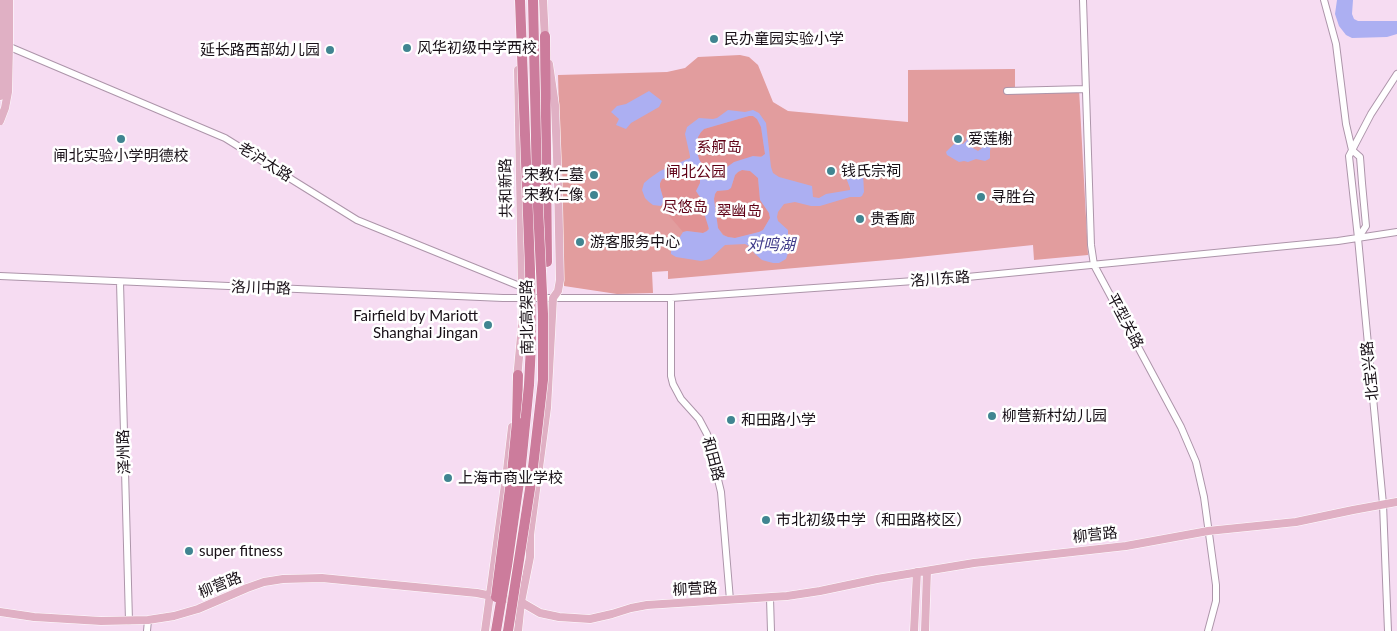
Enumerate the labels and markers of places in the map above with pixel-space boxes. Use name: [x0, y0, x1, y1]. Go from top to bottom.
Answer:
place label: 民办童园实验小学: [724, 30, 844, 48]
marker: 民办童园实验小学: [708, 33, 720, 45]
place label: 风华初级中学西校: [417, 39, 537, 57]
place label: 延长路西部幼儿园: [200, 41, 320, 59]
marker: 风华初级中学西校: [401, 42, 413, 54]
marker: 延长路西部幼儿园: [324, 44, 336, 56]
place label: 爱莲榭: [968, 130, 1013, 148]
marker: 闸北实验小学明德校: [115, 133, 127, 145]
marker: 爱莲榭: [952, 133, 964, 145]
place label: 闸北实验小学明德校: [54, 147, 188, 165]
place label: 钱氏宗祠: [841, 162, 901, 180]
marker: 钱氏宗祠: [825, 165, 837, 177]
place label: 宋教仁墓: [524, 166, 584, 184]
marker: 宋教仁墓: [588, 169, 600, 181]
place label: 宋教仁像: [524, 186, 584, 204]
place label: 寻胜台: [991, 188, 1036, 206]
marker: 宋教仁像: [588, 189, 600, 201]
marker: 寻胜台: [975, 191, 987, 203]
place label: 贵香廊: [870, 210, 915, 228]
marker: 贵香廊: [854, 213, 866, 225]
place label: 游客服务中心: [590, 233, 680, 251]
marker: 游客服务中心: [574, 236, 586, 248]
place label: Fairfield by Mariott Shanghai Jingan: [353, 307, 478, 342]
marker: Fairfield by Mariott Shanghai Jingan: [482, 319, 494, 331]
place label: 柳营新村幼儿园: [1002, 407, 1107, 425]
marker: 柳营新村幼儿园: [986, 410, 998, 422]
place label: 和田路小学: [741, 411, 816, 429]
marker: 和田路小学: [725, 414, 737, 426]
place label: 上海市商业学校: [458, 469, 563, 487]
marker: 上海市商业学校: [442, 472, 454, 484]
place label: 市北初级中学（和田路校区）: [776, 511, 971, 529]
marker: 市北初级中学（和田路校区）: [760, 514, 772, 526]
place label: super fitness: [199, 542, 283, 560]
marker: super fitness: [183, 545, 195, 557]

